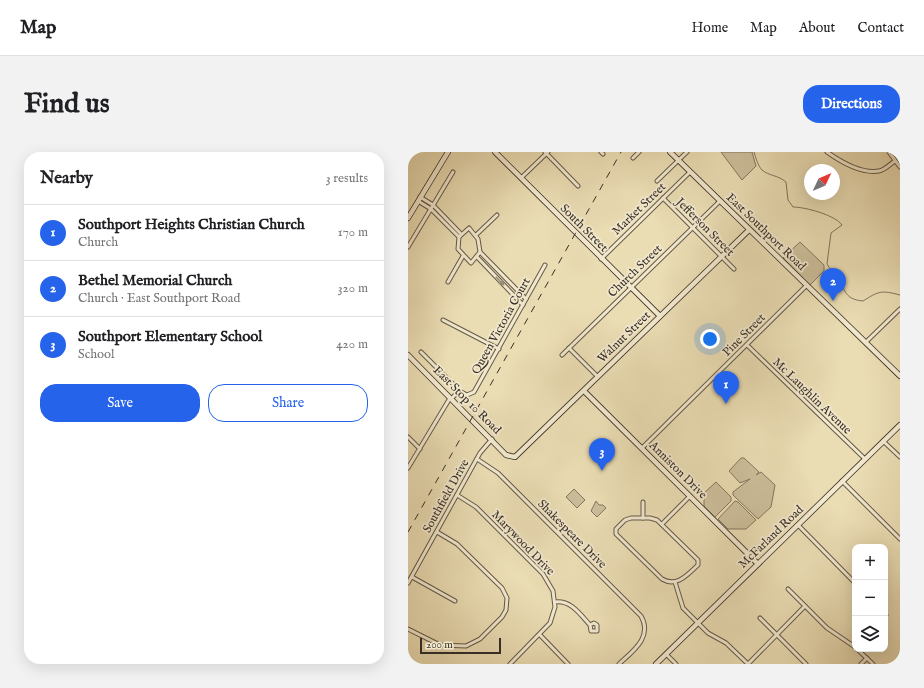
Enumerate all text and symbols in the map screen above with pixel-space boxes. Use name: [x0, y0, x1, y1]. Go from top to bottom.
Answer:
text: Map: [20, 16, 56, 40]
text: Home: [692, 19, 728, 37]
text: Map: [750, 19, 777, 37]
text: About: [799, 19, 835, 37]
text: Contact: [857, 19, 904, 37]
button: Directions: [803, 85, 900, 123]
text: Find us: [24, 87, 110, 122]
north arrow: [804, 164, 840, 200]
text: Nearby: [40, 168, 93, 189]
text: 3 results: [326, 170, 368, 187]
street label: Market Street: [609, 180, 669, 238]
street label: East Southport Road: [722, 190, 809, 275]
street label: Jefferson Street: [670, 193, 737, 260]
street label: South Street: [557, 201, 611, 255]
text: Southport Heights Christian Church: [78, 215, 305, 234]
text: 1: [51, 224, 55, 241]
text: 170 m: [338, 224, 368, 241]
text: Church: [78, 234, 118, 251]
street label: Church Street: [605, 241, 665, 301]
pin: 2: [820, 268, 846, 301]
text: Bethel Memorial Church: [78, 271, 232, 290]
street label: Queen Victoria Court: [468, 275, 534, 377]
one-way arrow: [495, 276, 505, 286]
text: 2: [50, 280, 56, 297]
text: 320 m: [338, 280, 368, 297]
text: Church · East Southport Road: [78, 290, 240, 307]
street label: Walnut Street: [594, 308, 654, 366]
street label: Pine Street: [719, 310, 769, 360]
text: Southport Elementary School: [78, 327, 262, 346]
your location: [700, 329, 720, 349]
text: 3: [51, 336, 55, 353]
text: 420 m: [336, 336, 368, 353]
text: School: [78, 346, 115, 363]
street label: Mc Laughlin Avenue: [769, 354, 855, 438]
street label: East Stop 10 Road: [429, 363, 505, 438]
pin: 1: [713, 371, 739, 404]
button: Save: [40, 384, 200, 422]
button: Share: [208, 384, 368, 422]
street label: Anniston Drive: [645, 437, 710, 502]
pin: 3: [589, 438, 615, 471]
street label: Southfield Drive: [420, 456, 473, 536]
street label: Shakespeare Drive: [534, 496, 610, 573]
street label: McFarland Road: [735, 502, 807, 572]
street label: Marywood Drive: [488, 507, 558, 579]
map controls: [852, 544, 888, 652]
button: +: [852, 544, 888, 580]
button: −: [852, 580, 888, 616]
button: layers: [852, 616, 888, 652]
scale bar: [420, 636, 501, 655]
text: 200 m: [426, 638, 453, 652]

